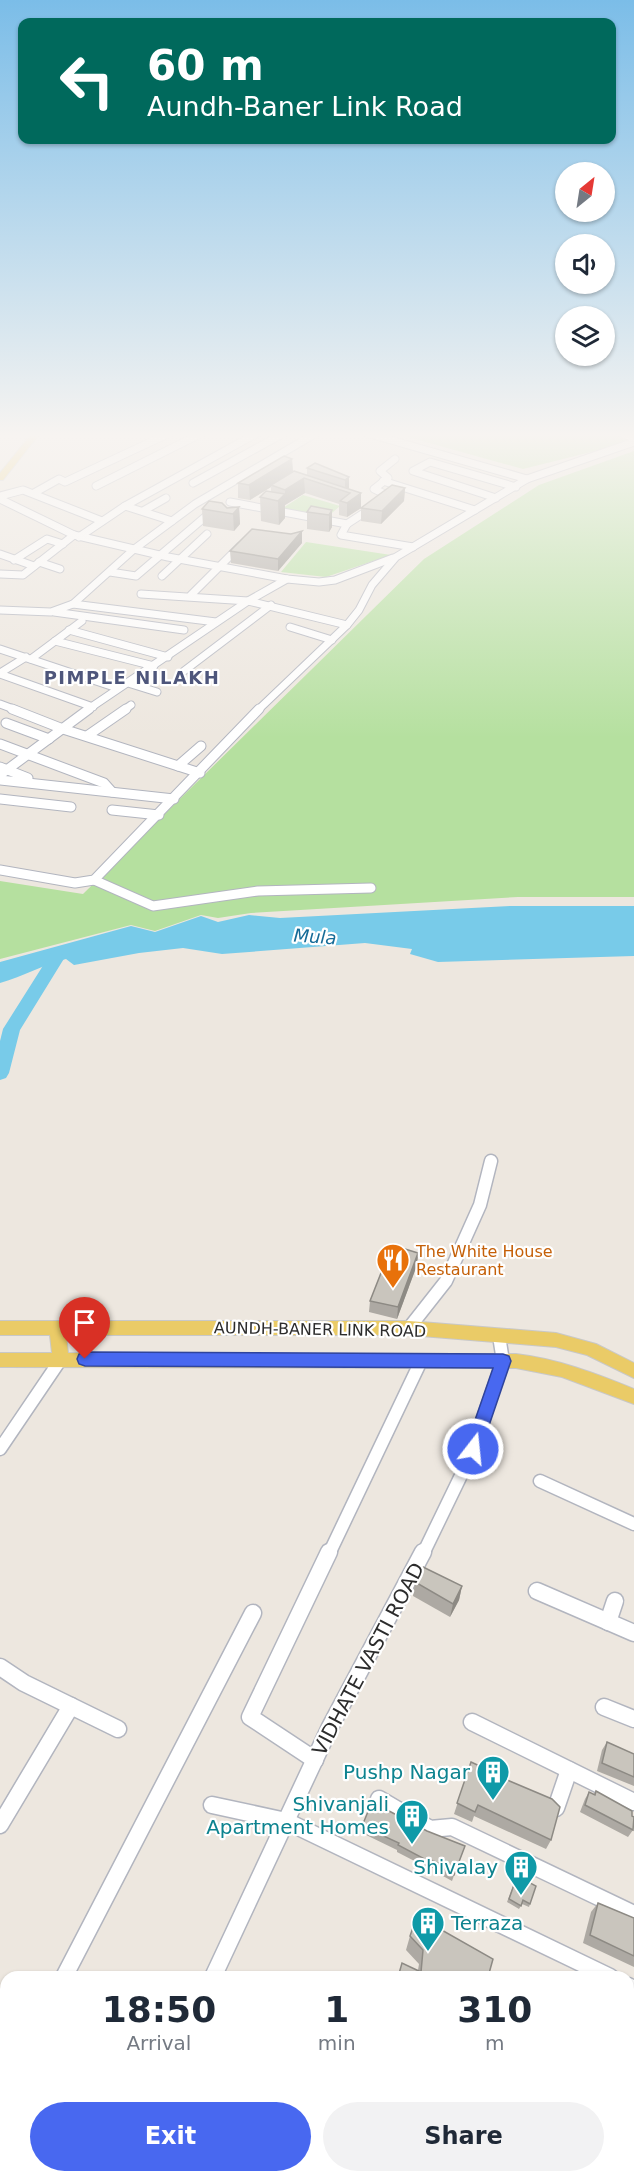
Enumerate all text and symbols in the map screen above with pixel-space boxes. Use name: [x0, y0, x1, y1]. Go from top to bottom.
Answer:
text: 60 m: [147, 41, 264, 90]
icon: left: [48, 42, 126, 120]
text: Aundh-Baner Link Road: [147, 91, 463, 122]
north arrow: [555, 162, 615, 222]
map controls: [555, 162, 615, 366]
button: sound: [555, 234, 615, 294]
button: layers: [555, 306, 615, 366]
district label: PIMPLE NILAKH: [44, 667, 220, 688]
water label: Mula: [293, 925, 337, 948]
restaurant icon: The White House Restaurant: [375, 1242, 411, 1289]
place label: The White House Restaurant: [415, 1242, 553, 1279]
pin: [59, 1297, 110, 1359]
icon: arrive: [68, 1306, 101, 1339]
street label: AUNDH-BANER LINK ROAD: [214, 1318, 426, 1341]
position arrow: [441, 1417, 505, 1481]
street label: VIDHATE VASTI ROAD: [307, 1558, 429, 1760]
building icon: Pushp Nagar: [475, 1754, 511, 1801]
place label: Pushp Nagar: [343, 1760, 471, 1784]
place label: Shivanjali Apartment Homes: [206, 1792, 389, 1839]
building icon: Shivanjali Apartment Homes: [394, 1798, 430, 1845]
building icon: Shivalay: [503, 1849, 539, 1896]
place label: Shivalay: [413, 1855, 498, 1879]
building icon: Terraza: [410, 1905, 446, 1952]
place label: Terraza: [450, 1911, 523, 1935]
text: 18:50: [102, 1989, 216, 2030]
text: 1: [324, 1989, 349, 2030]
text: 310: [457, 1989, 532, 2030]
text: Arrival: [126, 2031, 191, 2055]
text: min: [318, 2031, 356, 2055]
text: m: [485, 2031, 505, 2055]
button: Exit: [30, 2102, 311, 2171]
button: Share: [323, 2102, 604, 2171]

